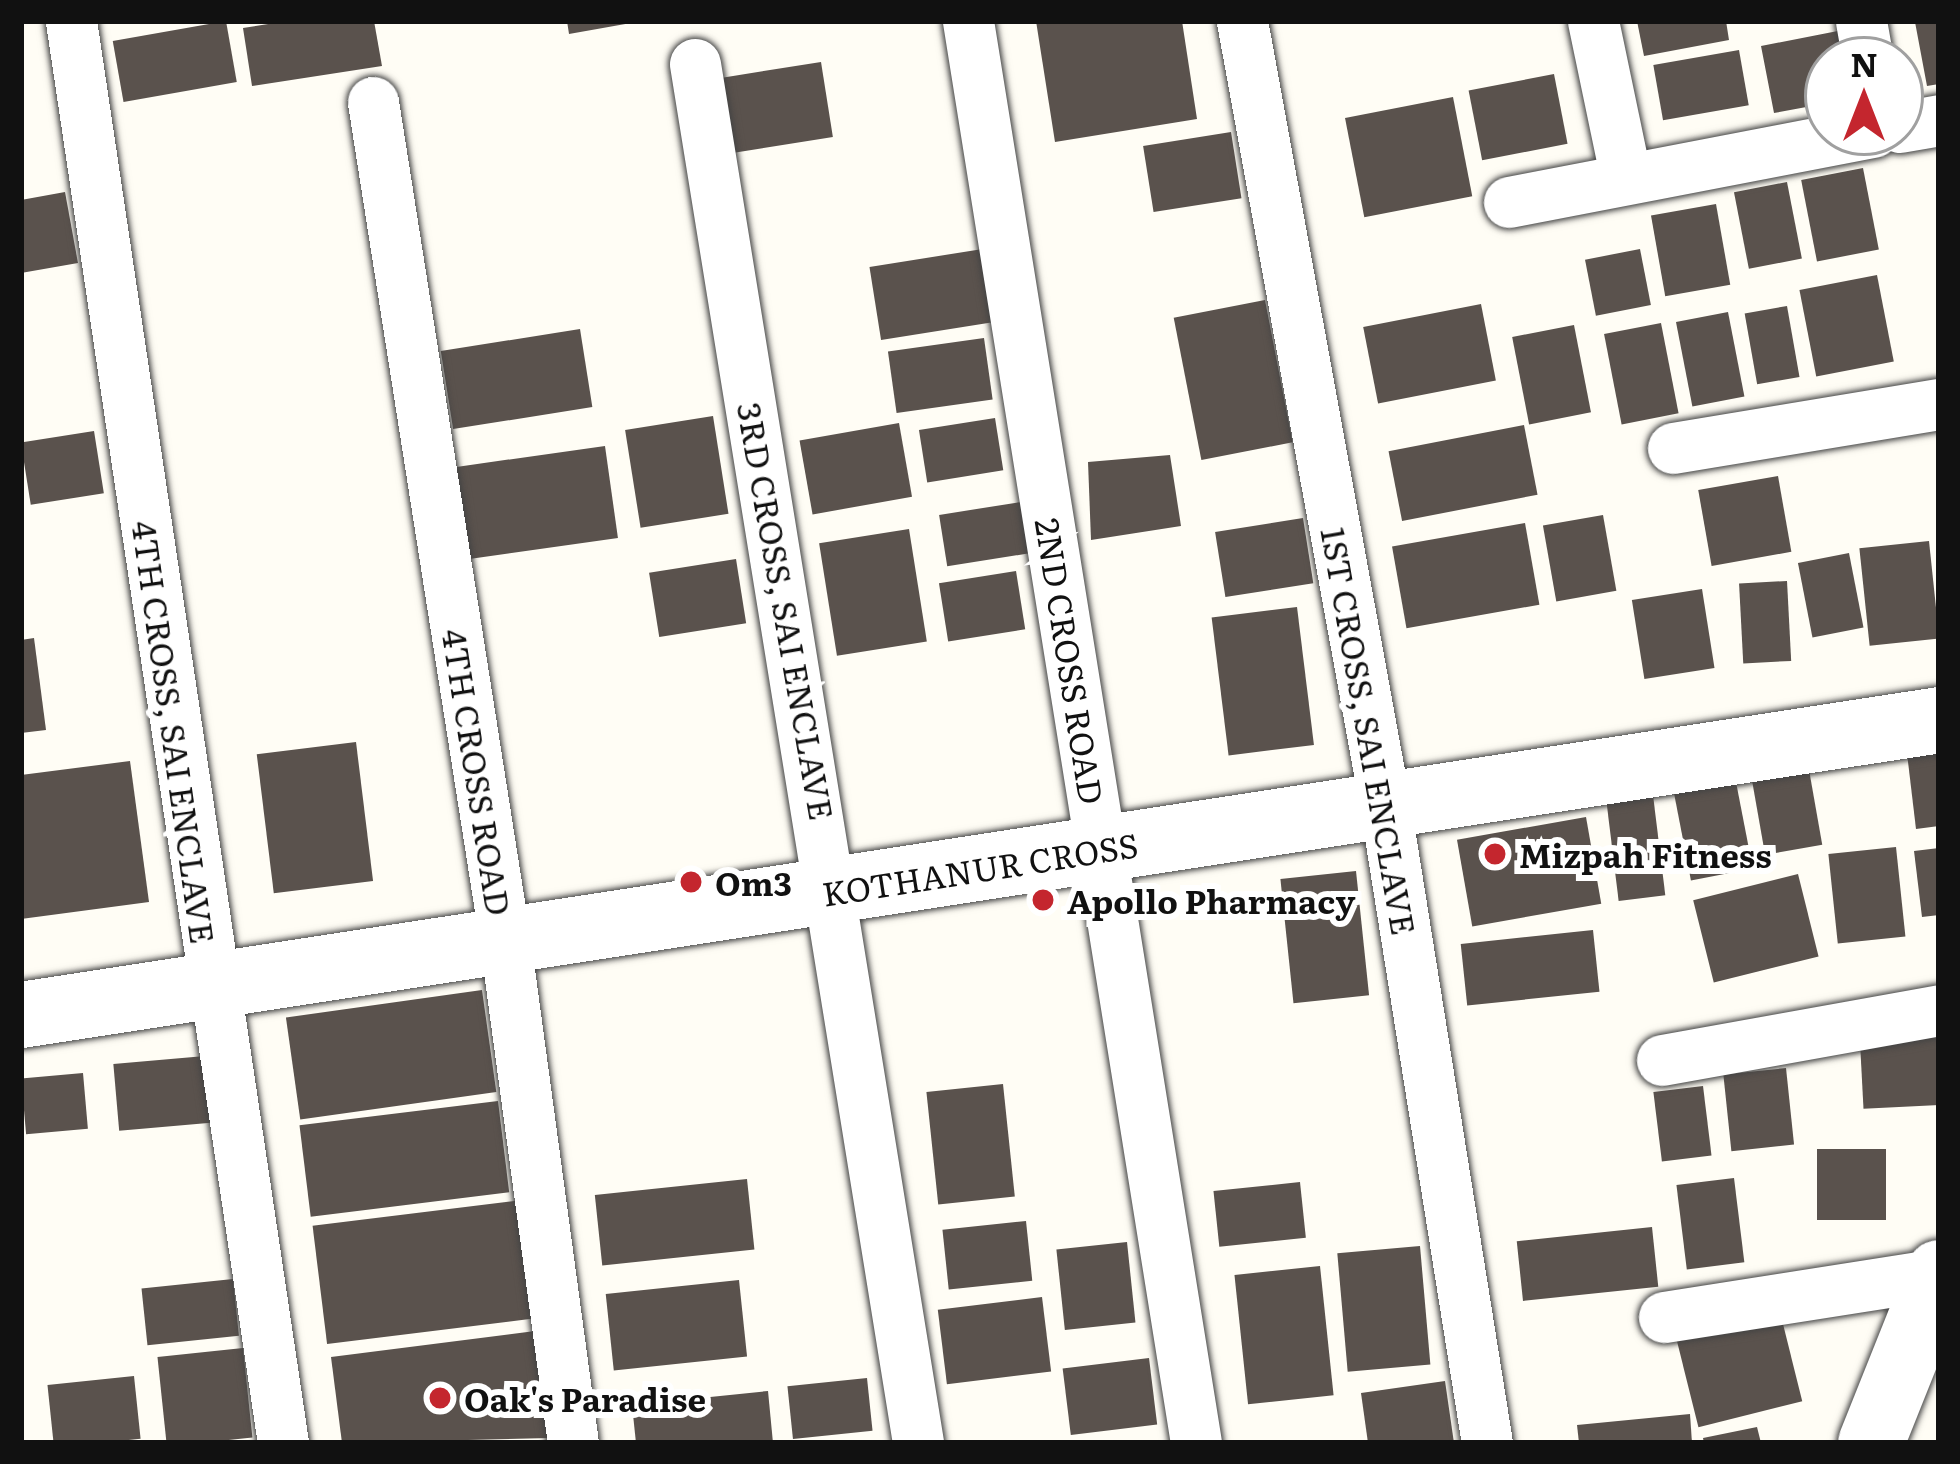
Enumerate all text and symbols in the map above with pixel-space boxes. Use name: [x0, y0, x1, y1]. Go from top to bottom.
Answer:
north arrow: [1804, 36, 1924, 156]
text: N: [1850, 38, 1878, 87]
street label: 3RD CROSS, SAI ENCLAVE: [731, 399, 843, 823]
street label: 2ND CROSS ROAD: [1029, 515, 1113, 807]
street label: 4TH CROSS, SAI ENCLAVE: [126, 518, 224, 946]
street label: 1ST CROSS, SAI ENCLAVE: [1315, 524, 1425, 938]
street label: 4TH CROSS ROAD: [436, 626, 520, 918]
street label: KOTHANUR CROSS: [819, 823, 1141, 913]
place label: Mizpah Fitness: [1519, 834, 1772, 874]
marker: Mizpah Fitness: [1482, 841, 1508, 867]
place label: Om3: [715, 862, 792, 902]
marker: Om3: [678, 869, 704, 895]
place label: Apollo Pharmacy: [1067, 880, 1355, 920]
marker: Apollo Pharmacy: [1030, 887, 1056, 913]
place label: Oak's Paradise: [464, 1378, 706, 1418]
marker: Oak's Paradise: [427, 1385, 453, 1411]

